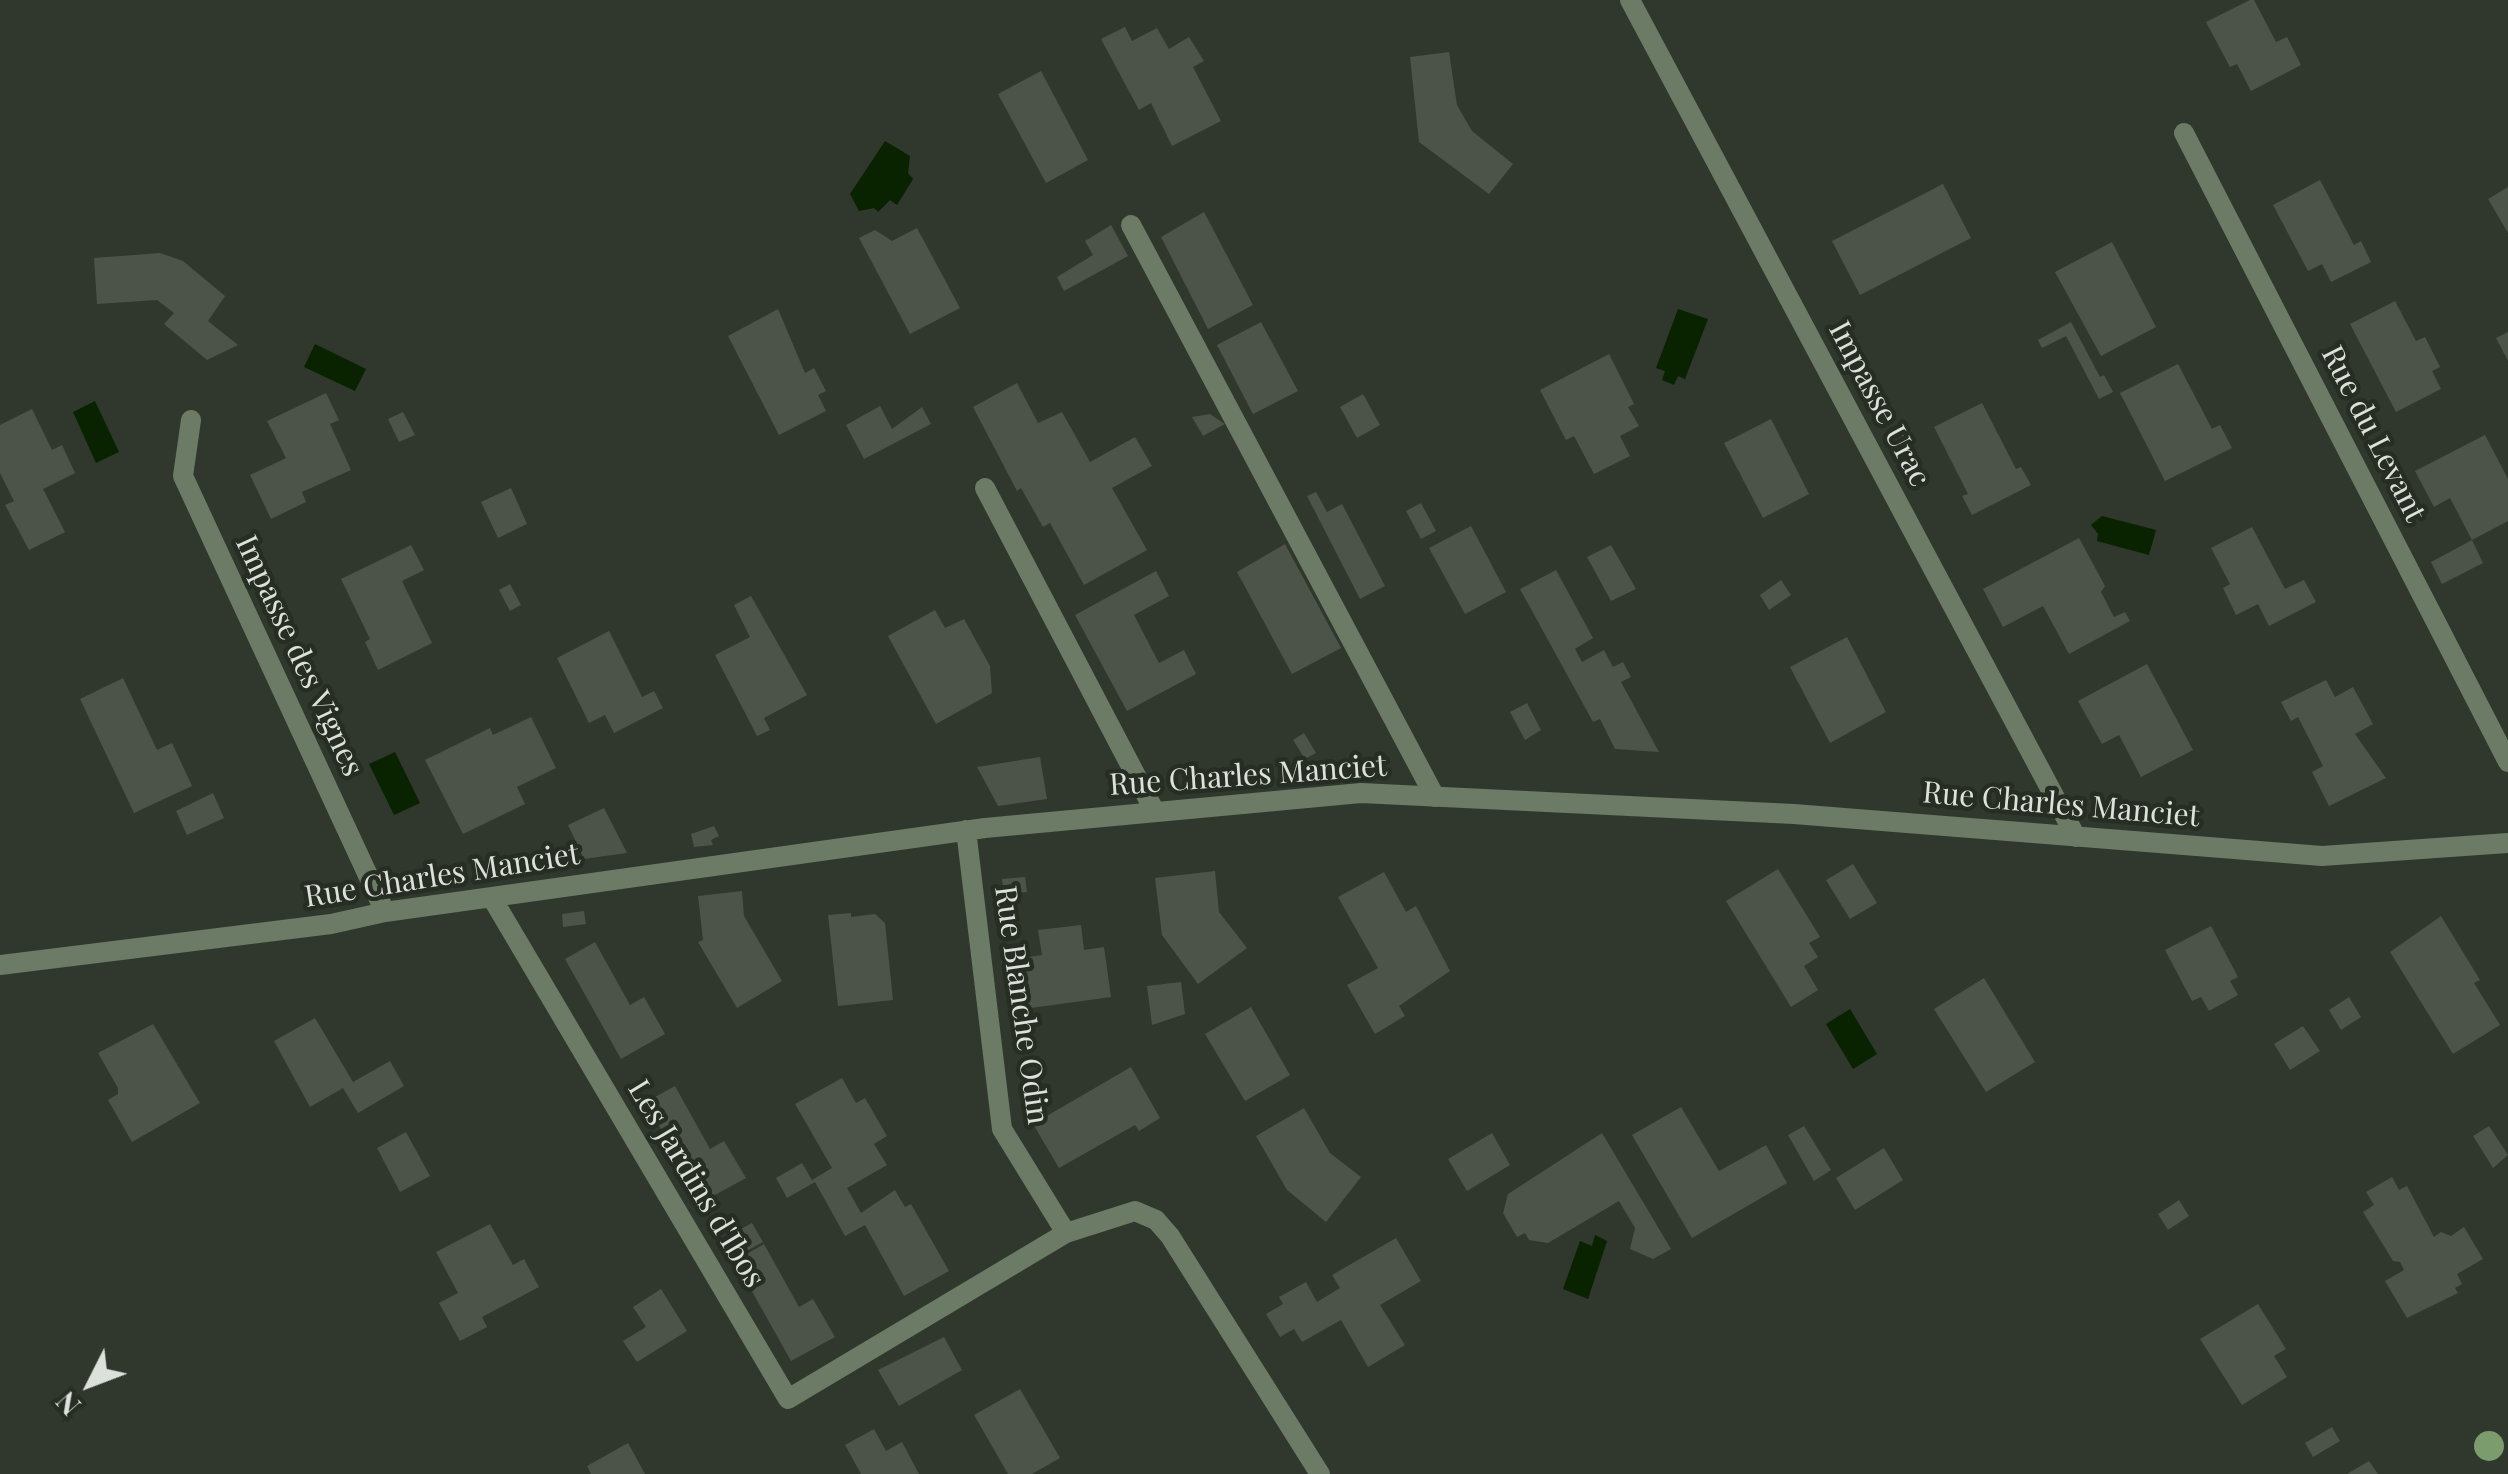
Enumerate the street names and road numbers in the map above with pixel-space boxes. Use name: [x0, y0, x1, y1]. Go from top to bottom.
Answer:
street label: Impasse Urac: [1820, 315, 1938, 493]
street label: Rue du Levant: [2313, 340, 2433, 528]
street label: Impasse des Vignes: [227, 530, 371, 782]
street label: Rue Charles Manciet: [1108, 748, 1388, 804]
street label: Rue Charles Manciet: [1921, 775, 2201, 835]
street label: Rue Charles Manciet: [302, 836, 582, 916]
street label: Rue Blanche Odin: [986, 883, 1056, 1127]
street label: Les Jardins d'Ibos: [620, 1074, 772, 1294]

